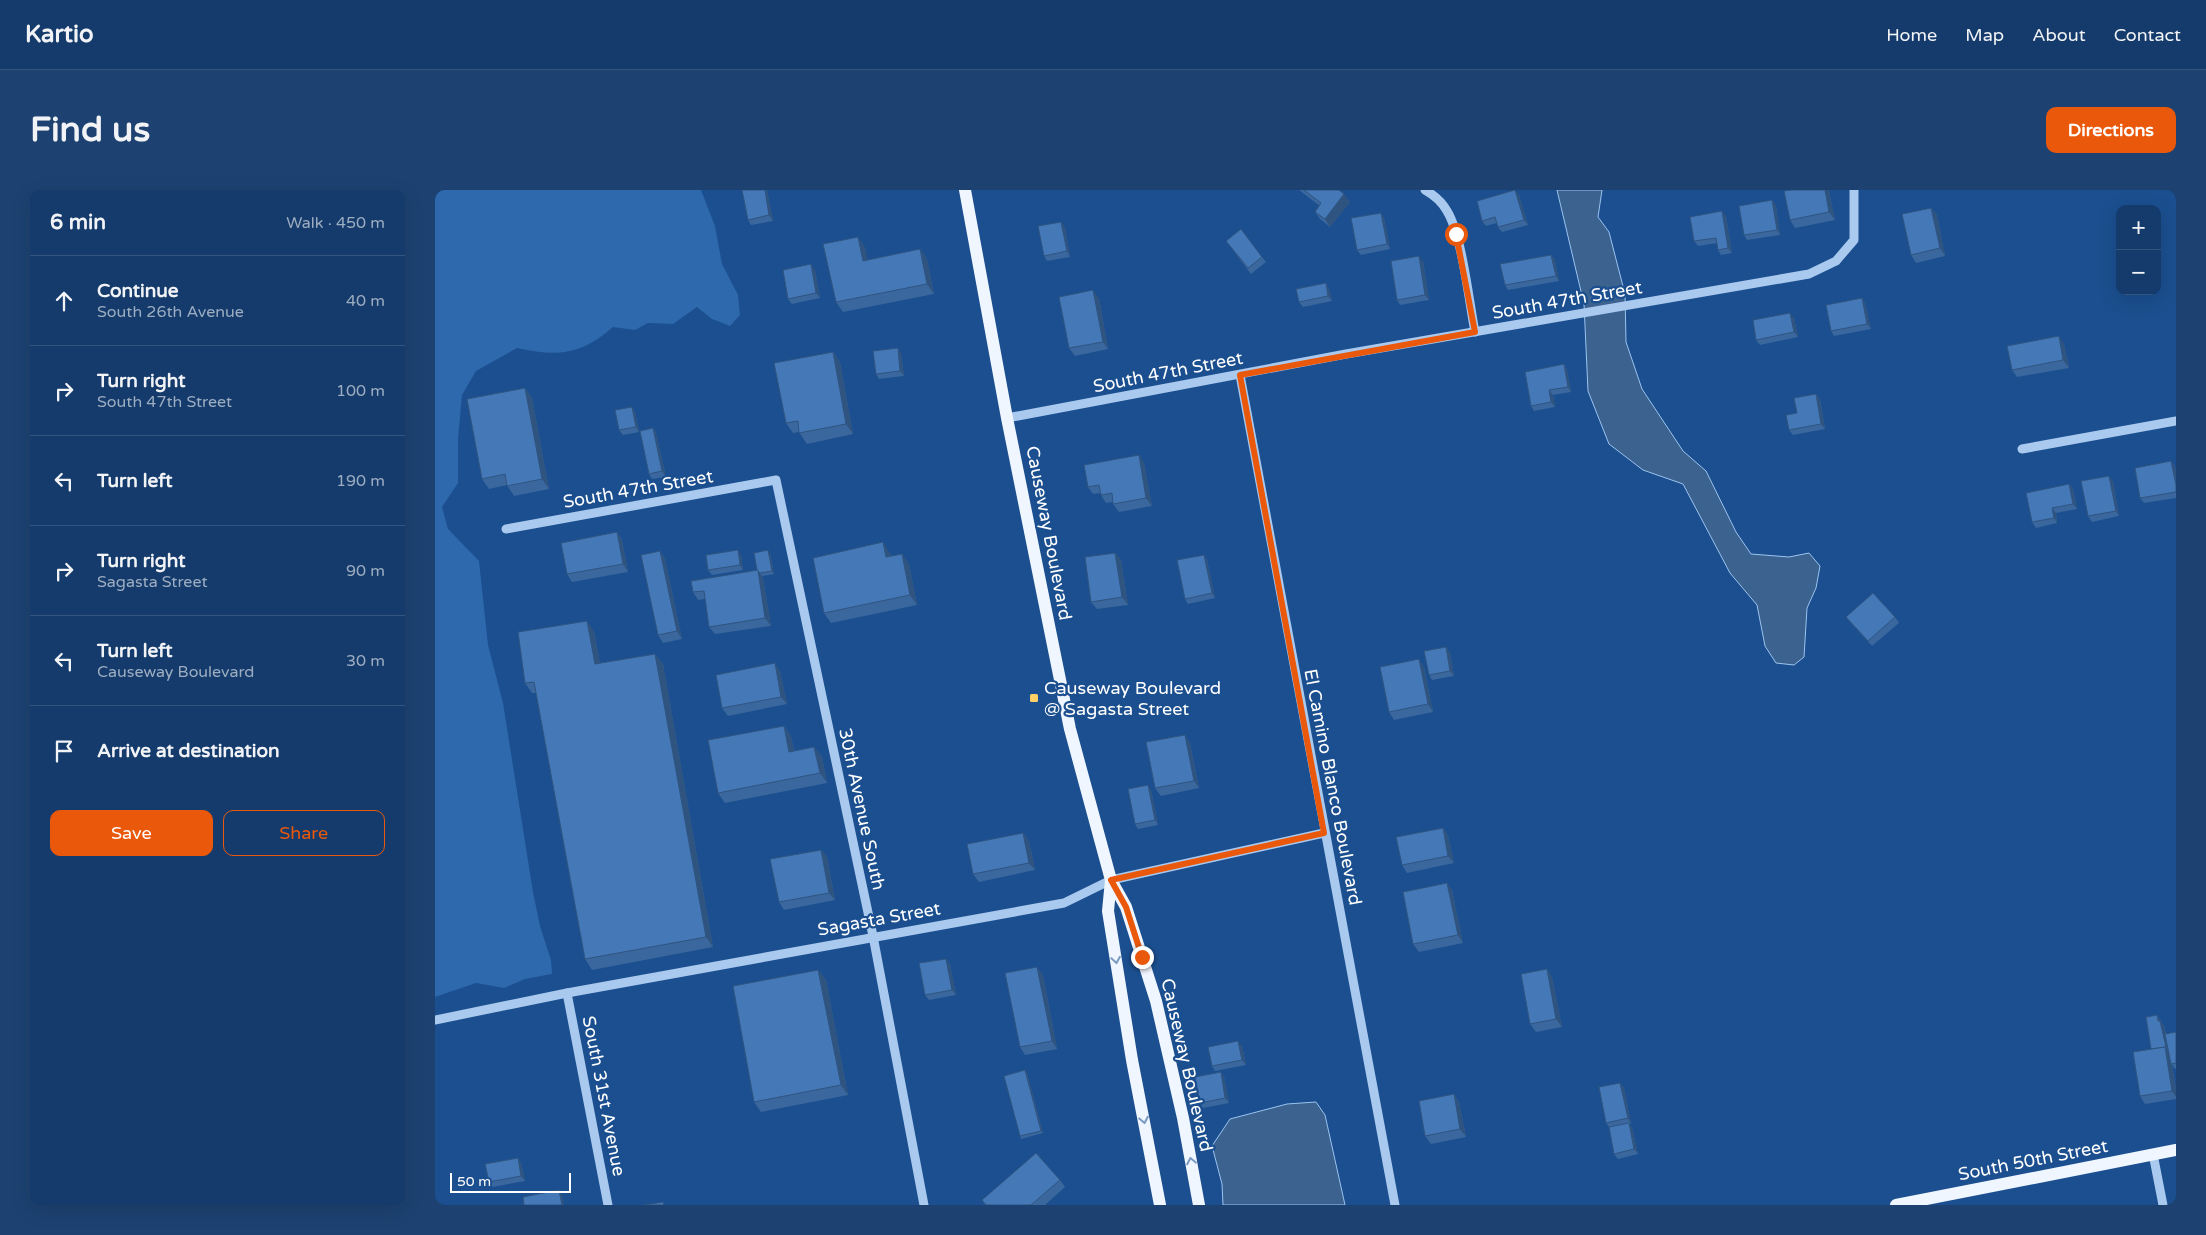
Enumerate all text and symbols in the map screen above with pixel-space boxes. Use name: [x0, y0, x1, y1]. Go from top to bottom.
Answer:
text: Kartio: [25, 20, 94, 49]
text: Home: [1886, 24, 1937, 46]
text: Map: [1965, 24, 2004, 46]
text: About: [2032, 24, 2086, 46]
text: Contact: [2114, 24, 2181, 46]
button: Directions: [2046, 107, 2176, 153]
text: Find us: [30, 109, 150, 151]
map controls: [2116, 205, 2161, 295]
button: +: [2116, 205, 2161, 250]
text: 6 min: [50, 210, 106, 235]
text: Walk · 450 m: [286, 213, 385, 233]
route start: [1445, 223, 1468, 246]
button: −: [2116, 250, 2161, 295]
street label: South 47th Street: [1490, 276, 1644, 324]
text: Continue: [97, 280, 179, 302]
icon: ahead: [50, 287, 78, 315]
text: 40 m: [346, 291, 385, 311]
text: South 26th Avenue: [97, 302, 244, 322]
street label: South 47th Street: [1091, 347, 1245, 397]
text: Turn right: [97, 370, 185, 392]
icon: right: [50, 377, 78, 405]
text: 100 m: [336, 381, 385, 401]
text: South 47th Street: [97, 392, 232, 412]
street label: Causeway Boulevard: [1021, 444, 1077, 622]
street label: South 47th Street: [561, 465, 715, 513]
icon: left: [50, 467, 78, 495]
text: Turn left: [97, 470, 173, 492]
text: 190 m: [336, 471, 385, 491]
text: Turn right: [97, 550, 185, 572]
icon: right: [50, 557, 78, 585]
text: 90 m: [346, 561, 385, 581]
text: Sagasta Street: [97, 572, 208, 592]
text: Turn left: [97, 640, 173, 662]
icon: left: [50, 647, 78, 675]
text: 30 m: [346, 651, 385, 671]
text: Causeway Boulevard: [97, 662, 254, 682]
street label: El Camino Blanco Boulevard: [1299, 667, 1367, 907]
place label: Causeway Boulevard @ Sagasta Street: [1044, 677, 1221, 720]
marker: Causeway Boulevard @ Sagasta Street: [1028, 692, 1040, 704]
street label: 30th Avenue South: [834, 726, 890, 892]
icon: arrive: [50, 737, 78, 765]
text: Arrive at destination: [97, 740, 280, 762]
button: Save: [50, 810, 213, 856]
button: Share: [223, 810, 385, 856]
street label: Sagasta Street: [816, 897, 942, 941]
route end: [1131, 946, 1154, 969]
one-way arrow: [1110, 956, 1121, 964]
street label: Causeway Boulevard: [1156, 976, 1218, 1154]
street label: South 31st Avenue: [578, 1014, 630, 1178]
one-way arrow: [1138, 1115, 1148, 1124]
street label: South 50th Street: [1956, 1135, 2110, 1185]
one-way arrow: [1186, 1157, 1197, 1166]
scale bar: [450, 1170, 571, 1193]
text: 50 m: [457, 1173, 491, 1190]

